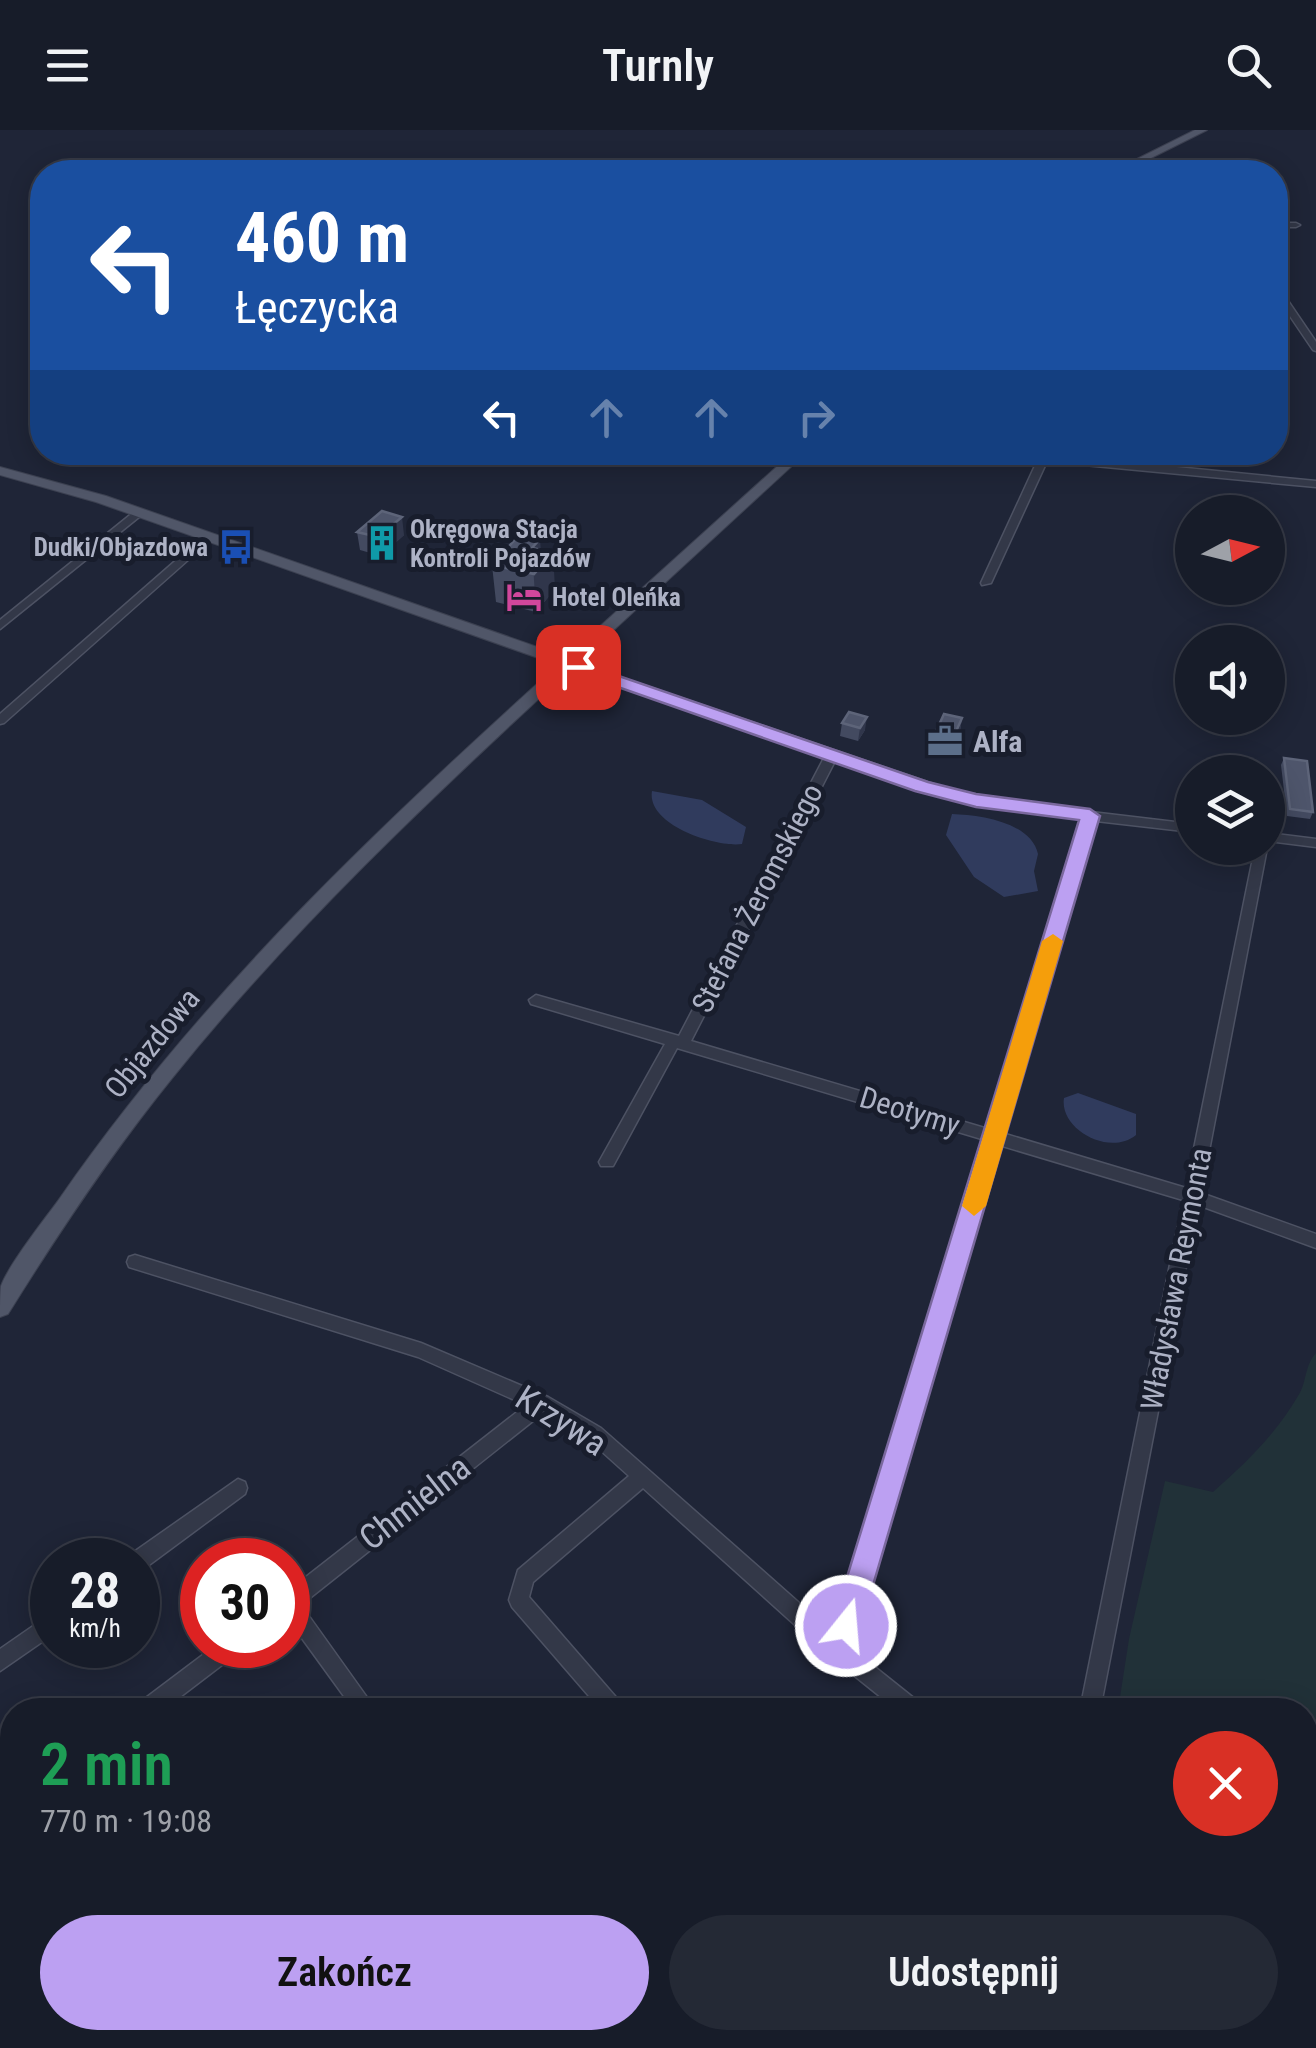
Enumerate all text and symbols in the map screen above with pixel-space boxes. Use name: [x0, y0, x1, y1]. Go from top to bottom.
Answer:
icon: menu: [40, 38, 95, 93]
icon: search: [1221, 38, 1276, 93]
text: Turnly: [602, 39, 714, 92]
text: 460 m: [235, 197, 409, 279]
icon: left: [70, 200, 200, 330]
text: Łęczycka: [235, 281, 399, 334]
icon: left: [474, 390, 529, 445]
icon: ahead: [579, 390, 634, 445]
icon: ahead: [684, 390, 739, 445]
icon: right: [789, 390, 844, 445]
north arrow: [1175, 495, 1285, 605]
map controls: [1175, 495, 1285, 865]
place label: Okręgowa Stacja Kontroli Pojazdów: [410, 515, 591, 573]
building icon: Okręgowa Stacja Kontroli Pojazdów: [363, 524, 401, 562]
bus stop icon: Dudki/Objazdowa: [217, 528, 255, 566]
place label: Dudki/Objazdowa: [34, 533, 208, 562]
hotel icon: Hotel Oleńka: [505, 578, 543, 616]
place label: Hotel Oleńka: [552, 583, 681, 612]
pin: [536, 625, 621, 710]
button: sound: [1175, 625, 1285, 735]
icon: arrive: [551, 640, 606, 695]
office icon: Alfa: [926, 722, 964, 760]
place label: Alfa: [973, 724, 1022, 759]
button: layers: [1175, 755, 1285, 865]
street label: Stefana Żeromskiego: [684, 778, 830, 1018]
street label: Objazdowa: [97, 981, 207, 1105]
street label: Deotymy: [856, 1079, 964, 1143]
street label: Władysława Reymonta: [1133, 1145, 1219, 1413]
street label: Krzywa: [508, 1377, 614, 1465]
street label: Chmielna: [351, 1447, 479, 1559]
speed limit sign: 30: [180, 1538, 310, 1668]
text: 28: [70, 1562, 120, 1620]
position arrow: [794, 1574, 898, 1678]
text: km/h: [69, 1614, 121, 1643]
text: 2 min: [40, 1729, 173, 1800]
button: close: [1173, 1731, 1278, 1836]
text: 770 m · 19:08: [40, 1802, 212, 1840]
button: Zakończ: [40, 1915, 649, 2030]
button: Udostępnij: [669, 1915, 1278, 2030]

